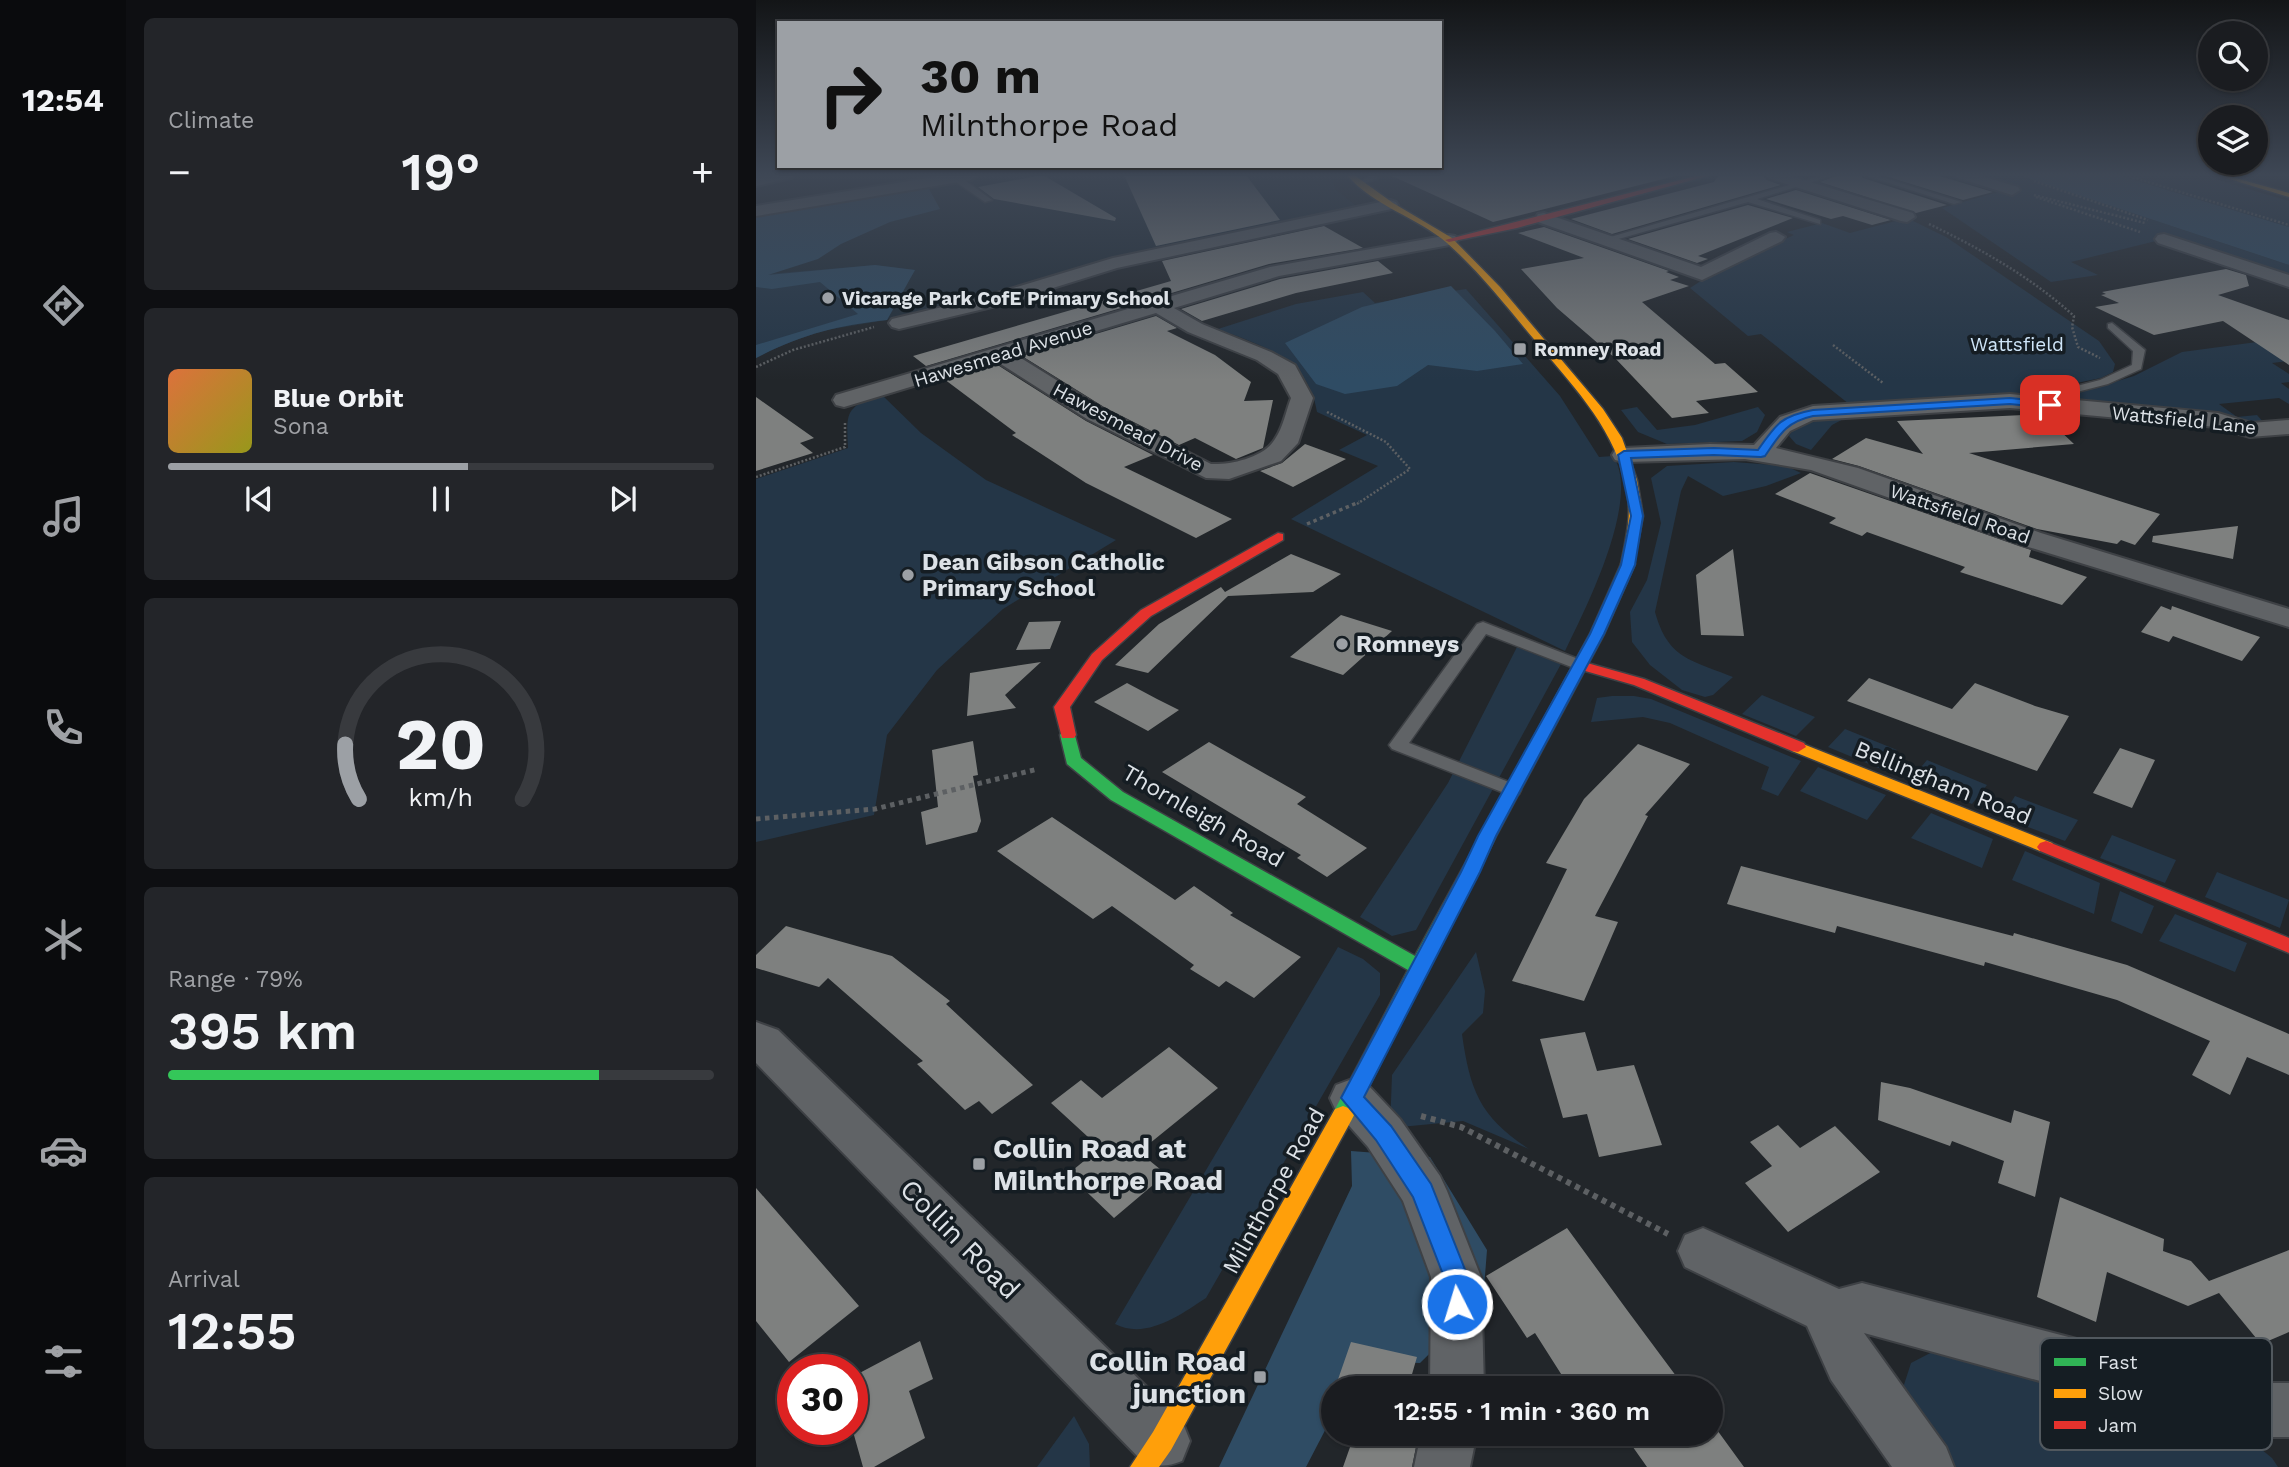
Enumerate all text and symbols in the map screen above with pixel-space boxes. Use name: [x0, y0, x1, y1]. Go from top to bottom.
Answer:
map controls: [2198, 21, 2268, 175]
button: search: [2198, 21, 2268, 91]
text: 30 m: [920, 47, 1041, 105]
icon: right: [805, 49, 896, 140]
text: 12:54: [22, 81, 104, 119]
button: layers: [2198, 105, 2268, 175]
text: Milnthorpe Road: [920, 106, 1178, 144]
text: Climate: [168, 107, 254, 134]
text: 19°: [402, 142, 480, 203]
text: −: [168, 150, 191, 194]
text: +: [691, 150, 714, 194]
icon: directions: [39, 281, 88, 330]
place label: Vicarage Park CofE Primary School: [842, 287, 1171, 310]
marker: Vicarage Park CofE Primary School: [820, 290, 836, 306]
street label: Hawesmead Avenue: [911, 316, 1095, 392]
park label: Wattsfield: [1970, 333, 2064, 356]
place label: Romney Road: [1534, 338, 1661, 361]
marker: Romney Road: [1512, 341, 1528, 357]
pin: [2020, 375, 2080, 435]
street label: Hawesmead Drive: [1049, 378, 1207, 476]
text: Blue Orbit: [273, 383, 403, 413]
icon: arrive: [2031, 386, 2069, 424]
street label: Wattsfield Lane: [2111, 401, 2257, 439]
text: Sona: [273, 413, 329, 440]
street label: Wattsfield Road: [1887, 479, 2033, 549]
icon: previous: [240, 480, 278, 518]
icon: pause: [422, 480, 460, 518]
icon: next: [604, 480, 642, 518]
icon: music: [39, 492, 88, 541]
place label: Dean Gibson Catholic Primary School: [922, 549, 1165, 602]
marker: Dean Gibson Catholic Primary School: [900, 567, 916, 583]
place label: Romneys: [1356, 631, 1459, 658]
marker: Romneys: [1334, 636, 1350, 652]
text: 20: [396, 702, 486, 788]
icon: phone: [39, 703, 88, 752]
street label: Bellingham Road: [1851, 735, 2035, 831]
street label: Thornleigh Road: [1117, 759, 1289, 873]
text: km/h: [409, 783, 473, 812]
icon: climate: [39, 915, 88, 964]
text: Range · 79%: [168, 966, 303, 993]
text: 395 km: [168, 1001, 357, 1062]
street label: Milnthorpe Road: [1217, 1103, 1331, 1279]
icon: car: [39, 1126, 88, 1175]
place label: Collin Road at Milnthorpe Road: [993, 1132, 1223, 1197]
marker: Collin Road at Milnthorpe Road: [971, 1156, 987, 1172]
street label: Collin Road: [893, 1172, 1027, 1306]
text: Arrival: [168, 1266, 240, 1293]
position arrow: [1420, 1267, 1494, 1341]
text: 12:55: [168, 1301, 297, 1362]
icon: filters: [39, 1337, 88, 1386]
legend: [2040, 1338, 2272, 1450]
place label: Collin Road junction: [1089, 1345, 1246, 1410]
text: Fast: [2098, 1351, 2137, 1374]
speed limit sign: 30: [777, 1354, 868, 1445]
marker: Collin Road junction: [1252, 1369, 1268, 1385]
text: Slow: [2098, 1382, 2143, 1405]
text: 12:55 · 1 min · 360 m: [1394, 1396, 1650, 1426]
text: Jam: [2098, 1414, 2137, 1437]

